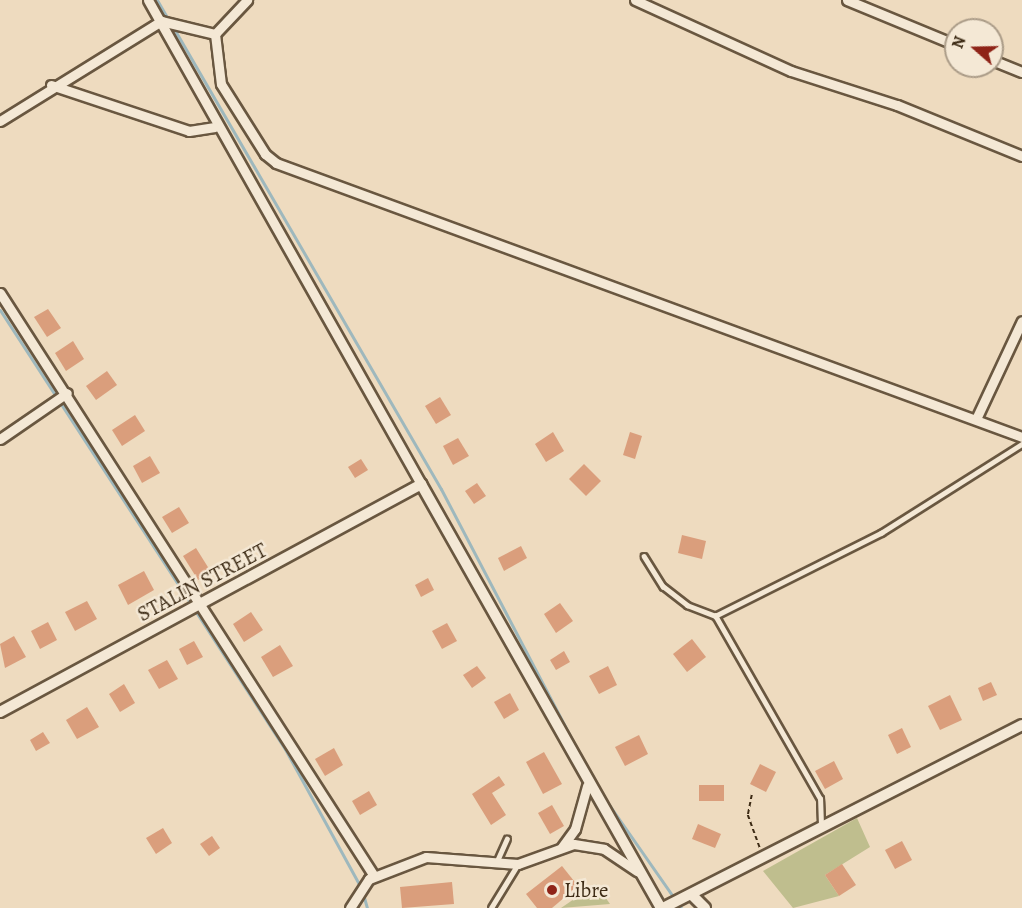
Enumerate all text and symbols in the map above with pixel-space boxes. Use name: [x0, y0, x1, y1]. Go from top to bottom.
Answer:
north arrow: [944, 18, 1004, 78]
text: N: [947, 33, 971, 52]
street label: STALIN STREET: [133, 537, 271, 627]
place label: Libre: [564, 877, 608, 903]
marker: Libre: [545, 883, 559, 897]

